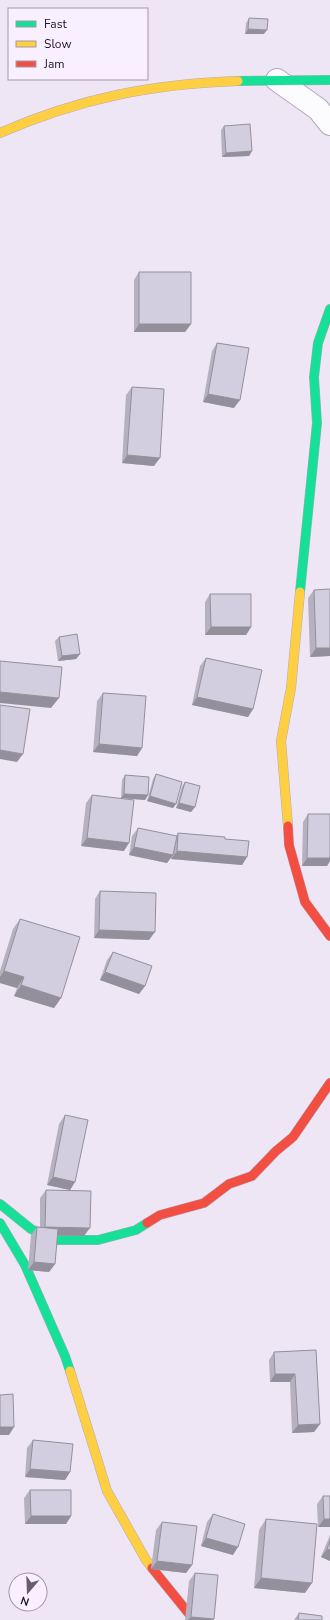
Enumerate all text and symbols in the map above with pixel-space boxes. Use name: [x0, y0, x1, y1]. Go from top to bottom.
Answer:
legend: [8, 8, 148, 80]
text: Fast: [44, 16, 67, 32]
text: Slow: [44, 36, 72, 52]
text: Jam: [43, 56, 65, 72]
north arrow: [8, 1572, 48, 1612]
text: N: [19, 1593, 31, 1609]

